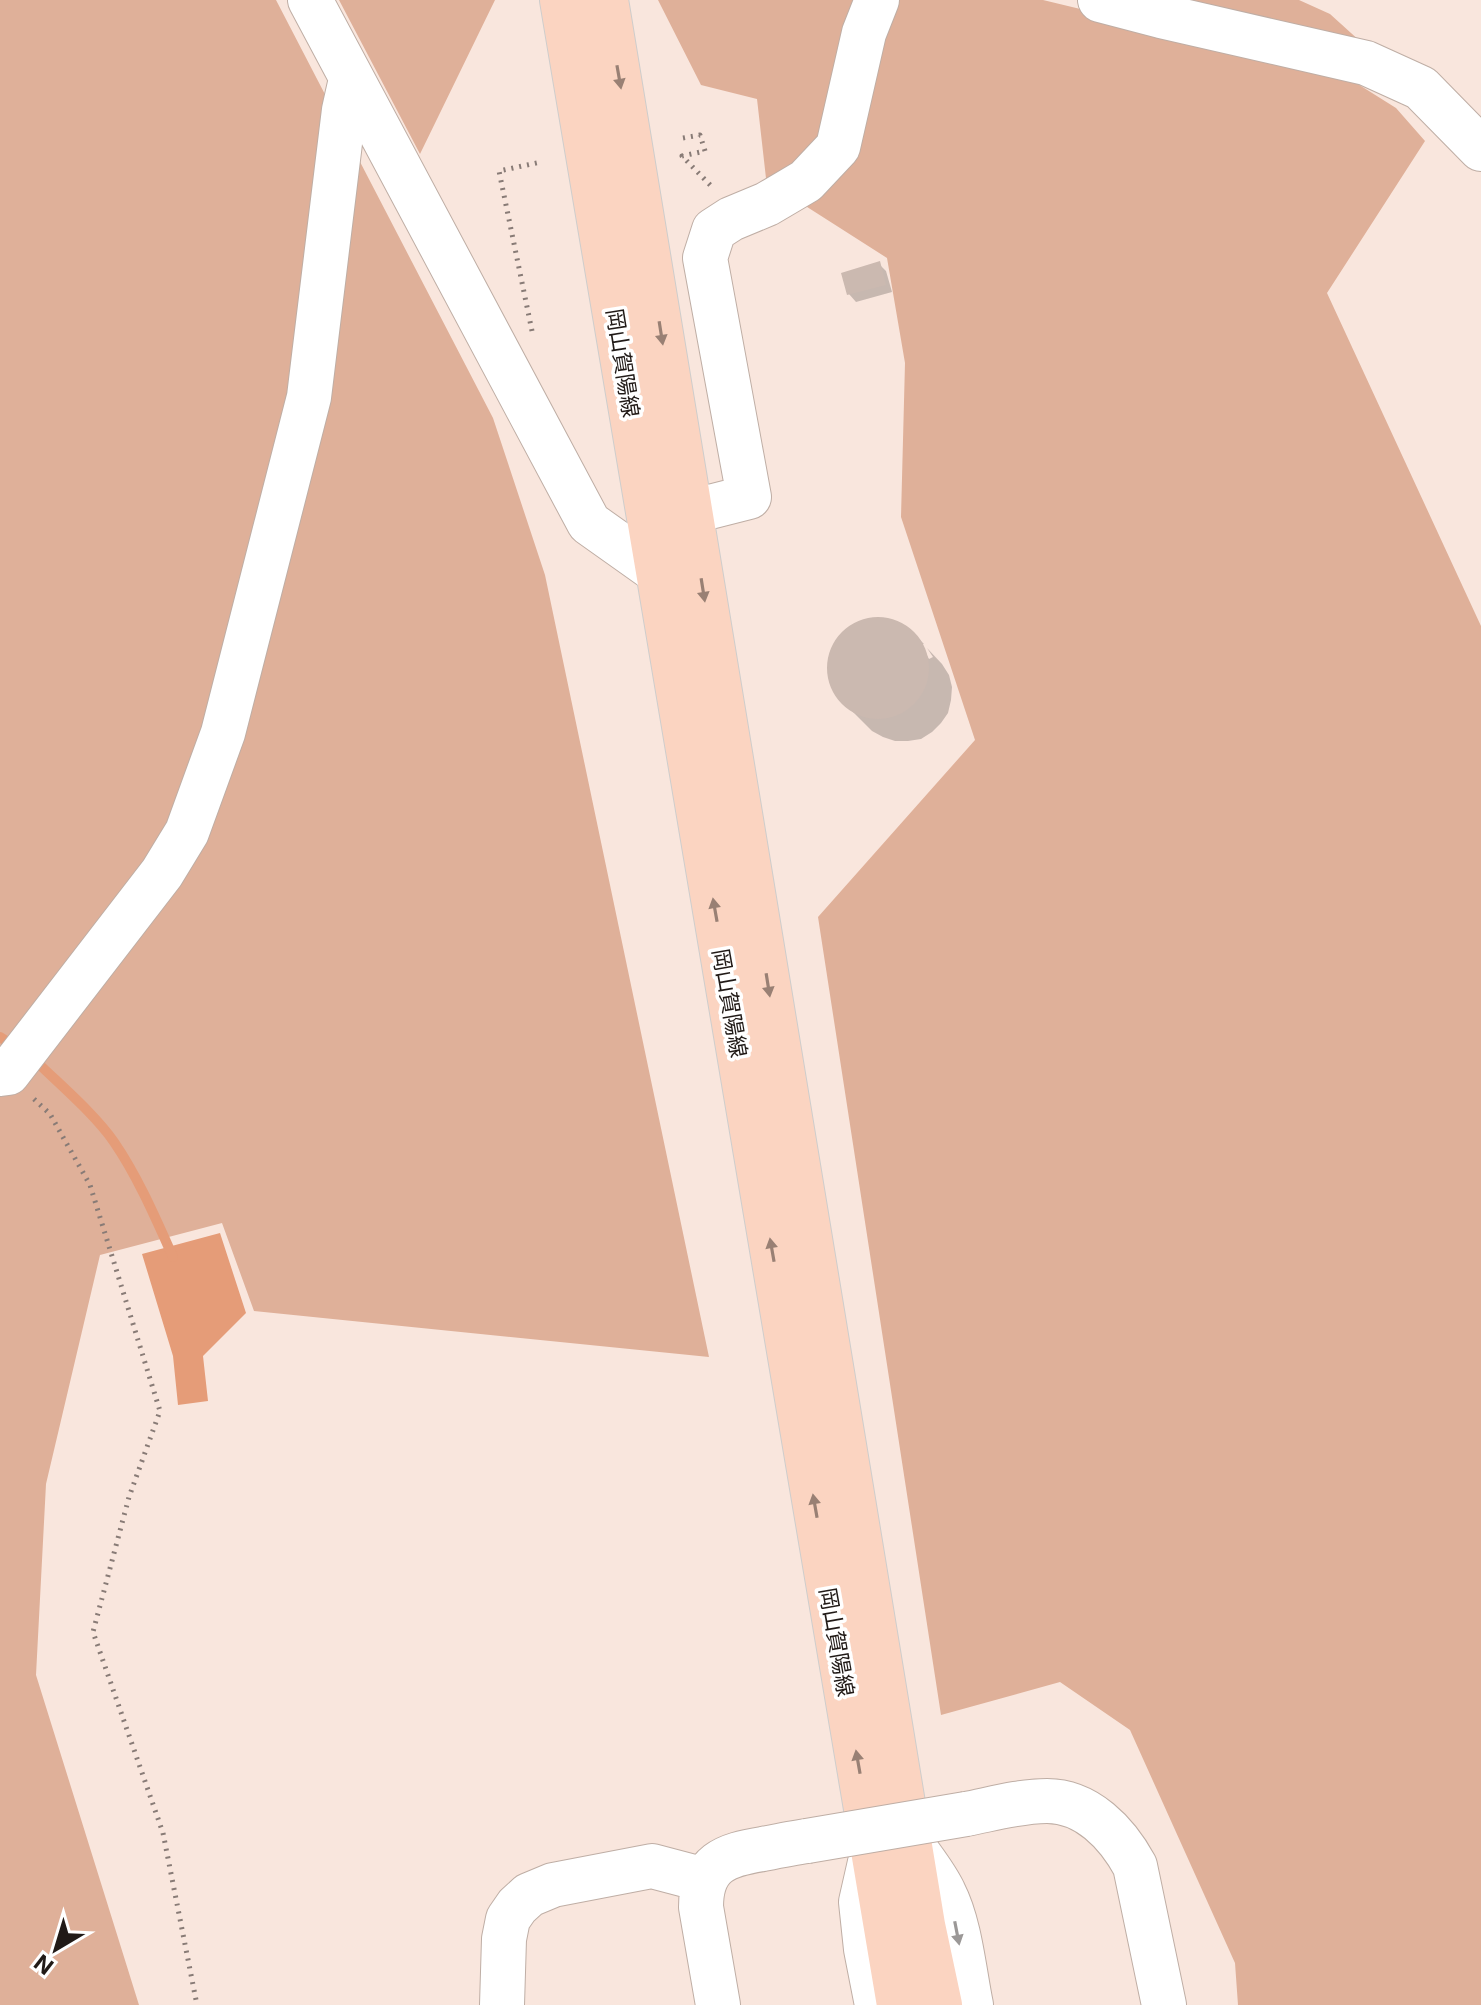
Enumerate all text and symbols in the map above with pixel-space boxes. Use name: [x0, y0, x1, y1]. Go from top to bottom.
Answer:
one-way arrow: [613, 65, 626, 90]
street label: 岡山賀陽線: [602, 307, 644, 419]
one-way arrow: [655, 321, 668, 346]
one-way arrow: [698, 578, 710, 603]
one-way arrow: [708, 898, 720, 923]
street label: 岡山賀陽線: [708, 947, 752, 1059]
one-way arrow: [762, 973, 775, 998]
one-way arrow: [765, 1237, 777, 1262]
one-way arrow: [808, 1493, 820, 1518]
street label: 岡山賀陽線: [815, 1586, 859, 1698]
one-way arrow: [851, 1750, 863, 1775]
north arrow: [16, 1909, 96, 1989]
one-way arrow: [951, 1921, 963, 1946]
text: N: [29, 1949, 58, 1980]

